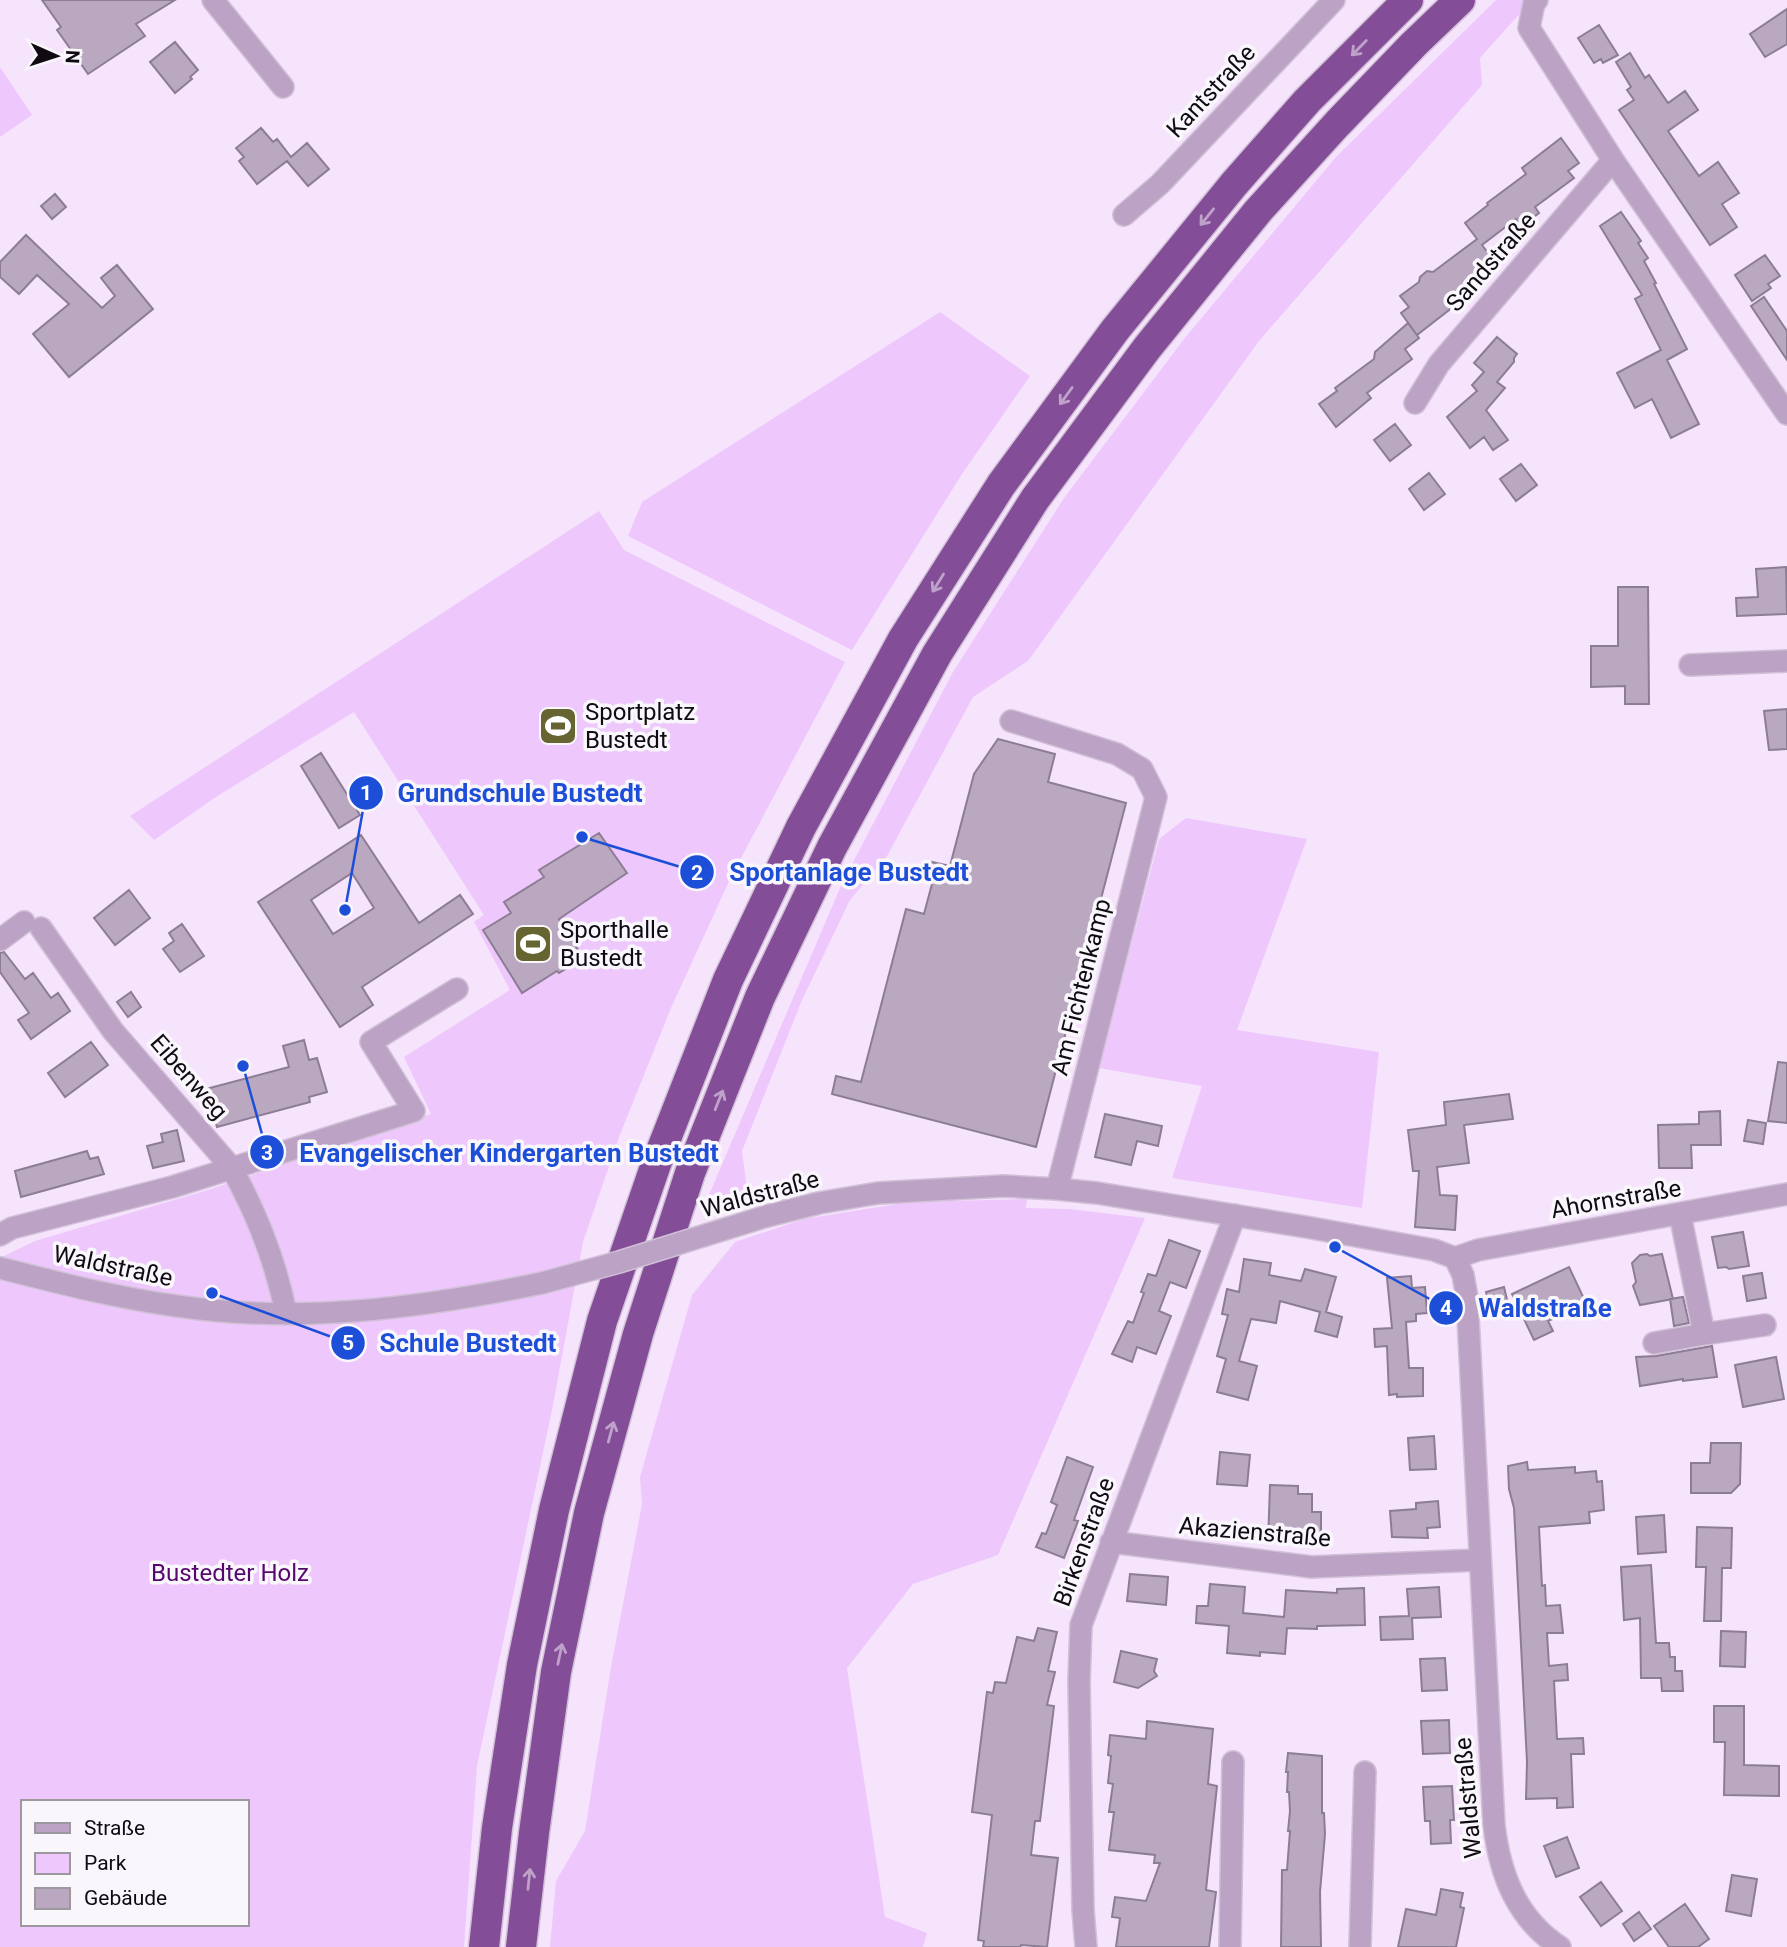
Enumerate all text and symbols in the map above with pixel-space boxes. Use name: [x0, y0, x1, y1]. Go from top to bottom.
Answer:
north arrow: [21, 21, 91, 91]
street label: Kantstraße: [1161, 39, 1261, 143]
one-way arrow: [1351, 39, 1368, 56]
text: N: [61, 50, 84, 64]
street label: Sandstraße: [1440, 207, 1542, 317]
one-way arrow: [1199, 208, 1215, 226]
one-way arrow: [1059, 386, 1074, 405]
one-way arrow: [931, 573, 945, 593]
place label: Sportplatz Bustedt: [585, 698, 695, 754]
sports icon: Sportplatz Bustedt: [537, 705, 579, 747]
callout: Grundschule Bustedt: [349, 770, 657, 817]
text: Grundschule Bustedt: [397, 778, 643, 808]
text: 1: [360, 781, 372, 805]
callout: Sportanlage Bustedt: [680, 849, 983, 896]
text: Sportanlage Bustedt: [729, 857, 969, 887]
text: 2: [691, 861, 703, 885]
street label: Am Fichtenkamp: [1046, 896, 1116, 1078]
place label: Sporthalle Bustedt: [560, 916, 669, 972]
sports icon: Sporthalle Bustedt: [512, 923, 554, 965]
street label: Eibenweg: [145, 1029, 233, 1125]
one-way arrow: [714, 1089, 727, 1111]
callout: Evangelischer Kindergarten Bustedt: [250, 1129, 732, 1176]
text: Evangelischer Kindergarten Bustedt: [299, 1138, 719, 1168]
text: 3: [261, 1141, 273, 1165]
street label: Waldstraße: [698, 1165, 822, 1223]
street label: Ahornstraße: [1549, 1174, 1683, 1224]
street label: Waldstraße: [51, 1240, 175, 1292]
callout: Waldstraße: [1429, 1284, 1625, 1331]
text: Waldstraße: [1478, 1293, 1612, 1323]
text: 4: [1440, 1296, 1452, 1320]
callout: Schule Bustedt: [331, 1320, 571, 1367]
text: Schule Bustedt: [380, 1328, 557, 1358]
text: 5: [342, 1331, 354, 1355]
one-way arrow: [606, 1422, 619, 1444]
street label: Birkenstraße: [1048, 1474, 1120, 1610]
street label: Akazienstraße: [1178, 1511, 1332, 1553]
park label: Bustedter Holz: [151, 1559, 309, 1587]
one-way arrow: [554, 1643, 568, 1666]
street label: Waldstraße: [1449, 1736, 1487, 1860]
legend: [21, 1800, 248, 1926]
text: Straße: [84, 1816, 145, 1840]
text: Park: [84, 1851, 127, 1875]
one-way arrow: [522, 1868, 535, 1891]
text: Gebäude: [84, 1886, 167, 1910]

